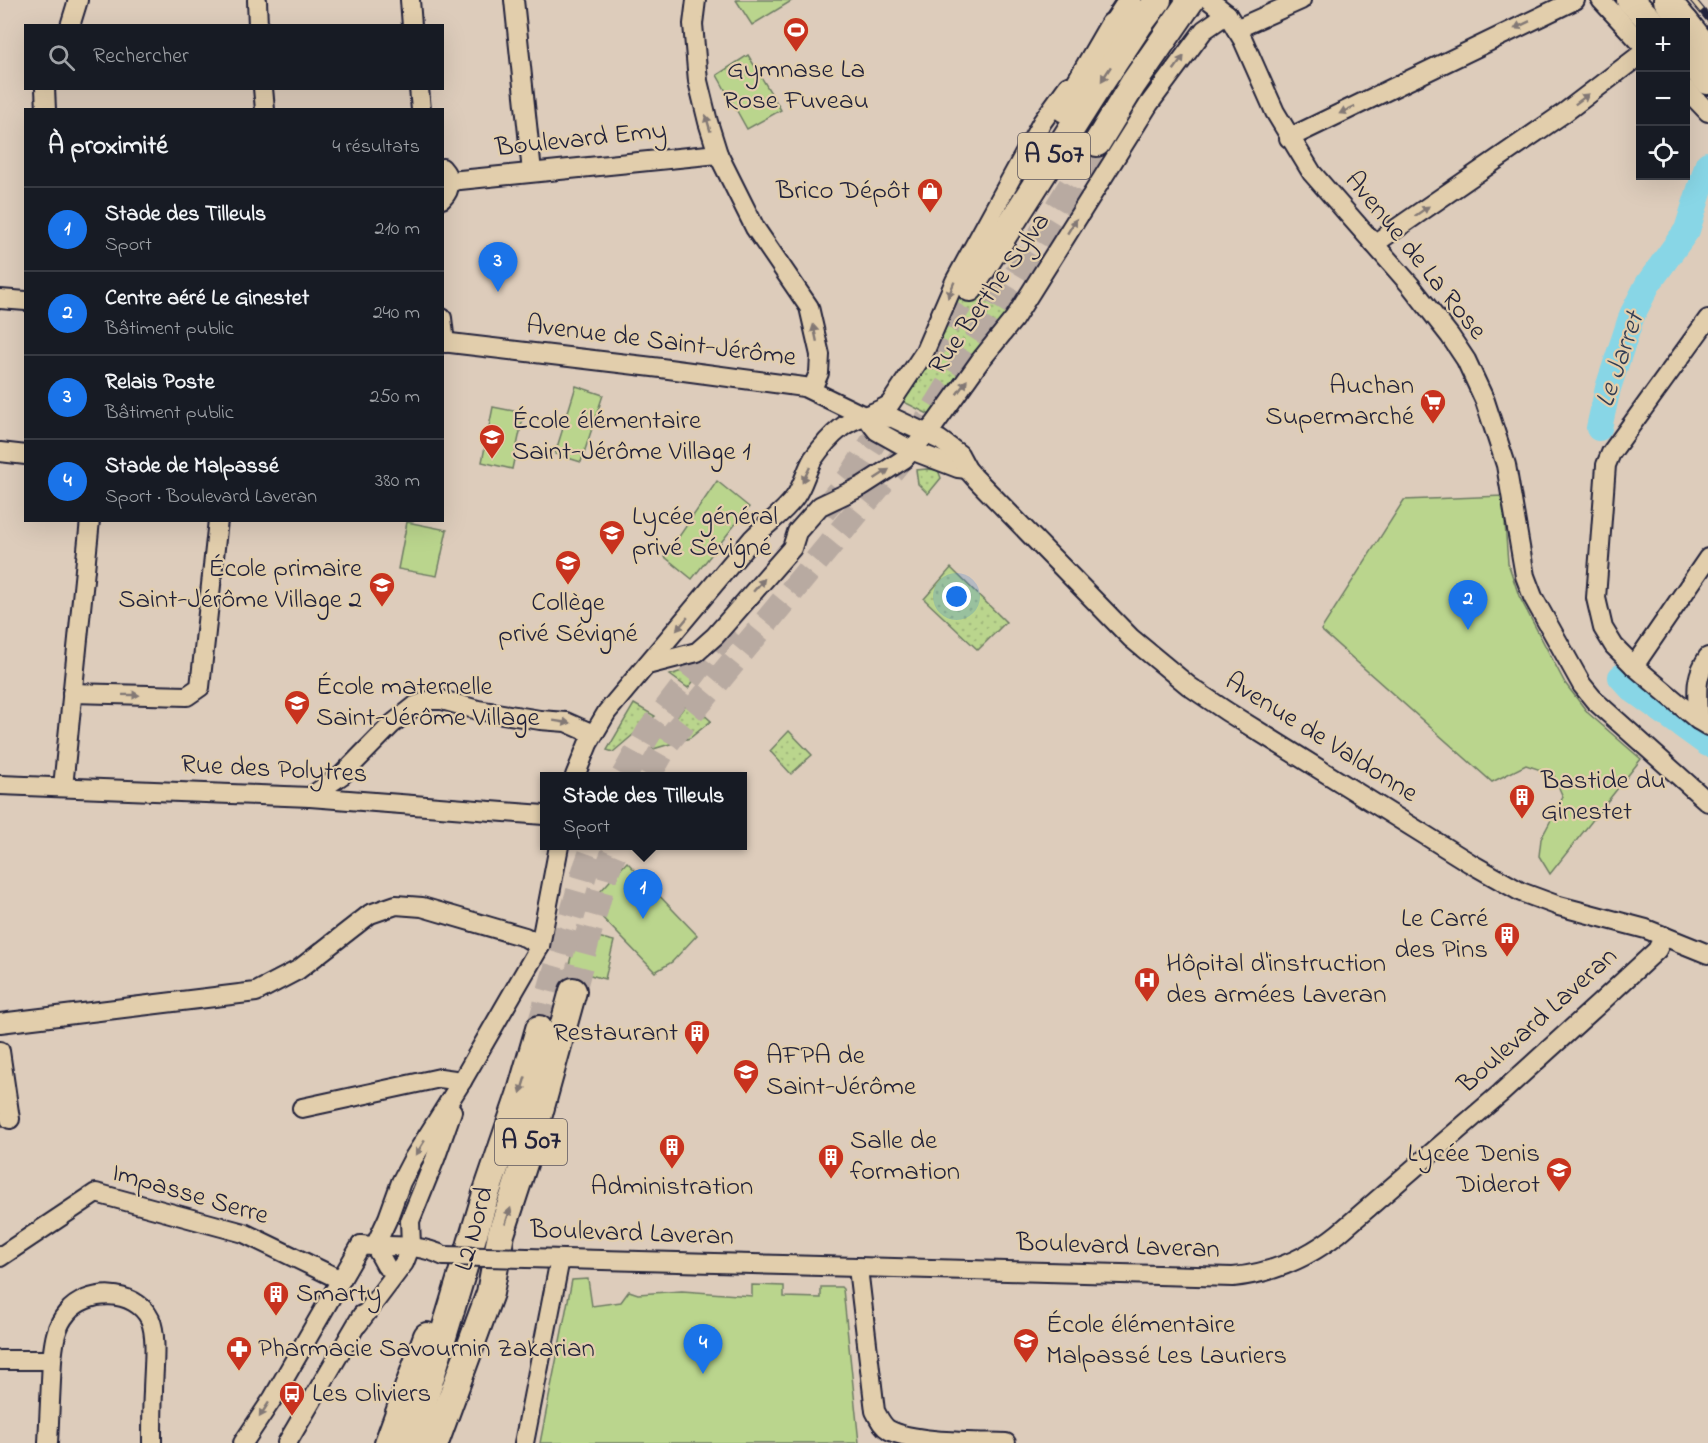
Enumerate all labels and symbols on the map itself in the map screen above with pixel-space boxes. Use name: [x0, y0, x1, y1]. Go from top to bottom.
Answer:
sports icon: Gymnase La Rose Fuveau: [781, 15, 811, 53]
one-way arrow: [1514, 21, 1531, 30]
place label: Gymnase La Rose Fuveau: [723, 51, 869, 121]
one-way arrow: [1173, 56, 1185, 72]
one-way arrow: [1101, 66, 1112, 82]
one-way arrow: [1573, 93, 1589, 105]
one-way arrow: [1338, 106, 1355, 115]
street label: Boulevard Emy: [493, 112, 668, 168]
one-way arrow: [703, 114, 713, 132]
road number: A 507: [1018, 133, 1090, 179]
street label: Avenue de La Rose: [1335, 163, 1496, 350]
place label: Brico Dépôt: [775, 172, 910, 211]
shop icon: Brico Dépôt: [915, 176, 945, 214]
street label: Rue Berthe Sylva: [919, 205, 1061, 383]
one-way arrow: [1414, 206, 1430, 217]
one-way arrow: [1066, 218, 1077, 234]
pin: 3: [478, 242, 518, 292]
one-way arrow: [946, 281, 955, 299]
water label: Le Jarret: [1586, 305, 1657, 413]
street label: Avenue de Saint-Jérôme: [524, 306, 799, 378]
one-way arrow: [810, 323, 819, 342]
place label: Auchan Supermarché: [1265, 367, 1415, 437]
one-way arrow: [955, 379, 967, 394]
supermarket icon: Auchan Supermarché: [1418, 387, 1448, 425]
place label: École élémentaire Saint-Jérôme Village 1: [512, 402, 751, 472]
school or university icon: École élémentaire Saint-Jérôme Village 1: [477, 422, 507, 460]
one-way arrow: [801, 466, 810, 483]
one-way arrow: [874, 468, 890, 479]
place label: Lycée général privé Sévigné: [632, 498, 778, 568]
school or university icon: Lycée général privé Sévigné: [597, 518, 627, 556]
school or university icon: Collège privé Sévigné: [553, 548, 583, 586]
place label: École primaire Saint-Jérôme Village 2: [118, 550, 363, 620]
school or university icon: École primaire Saint-Jérôme Village 2: [367, 570, 397, 608]
one-way arrow: [752, 578, 765, 593]
pin: 2: [1448, 580, 1488, 630]
your location: [942, 582, 971, 611]
place label: Collège privé Sévigné: [498, 584, 639, 654]
one-way arrow: [676, 616, 689, 631]
street label: Avenue de Valdonne: [1217, 663, 1426, 814]
place label: École maternelle Saint-Jérôme Village: [316, 668, 540, 738]
school or university icon: École maternelle Saint-Jérôme Village: [282, 688, 312, 726]
one-way arrow: [121, 690, 140, 699]
one-way arrow: [552, 718, 571, 727]
street label: Rue des Polytres: [180, 746, 368, 794]
place label: Bastide du Ginestet: [1540, 762, 1666, 832]
building icon: Bastide du Ginestet: [1507, 782, 1537, 820]
pin: 1: [624, 870, 662, 919]
place label: Le Carré des Pins: [1394, 900, 1489, 970]
building icon: Le Carré des Pins: [1492, 920, 1522, 958]
street label: Boulevard Laveran: [1449, 938, 1627, 1104]
place label: Hôpital d'instruction des armées Laveran: [1166, 945, 1387, 1015]
hospital icon: Hôpital d'instruction des armées Laveran: [1132, 965, 1162, 1003]
place label: Restaurant: [553, 1014, 678, 1053]
building icon: Restaurant: [682, 1018, 712, 1056]
place label: AFPA de Saint-Jérôme: [766, 1037, 917, 1107]
school or university icon: AFPA de Saint-Jérôme: [731, 1057, 761, 1095]
one-way arrow: [518, 1076, 527, 1094]
road number: A 507: [495, 1119, 567, 1165]
place label: Salle de formation: [850, 1122, 960, 1192]
building icon: Administration: [657, 1132, 687, 1170]
place label: Lycée Denis Diderot: [1407, 1135, 1540, 1205]
one-way arrow: [414, 1140, 425, 1157]
building icon: Salle de formation: [816, 1142, 846, 1180]
street label: Impasse Serre: [107, 1154, 274, 1236]
school or university icon: Lycée Denis Diderot: [1544, 1155, 1574, 1193]
place label: Administration: [591, 1168, 753, 1207]
street label: L2 Nord: [445, 1182, 505, 1276]
one-way arrow: [503, 1207, 513, 1225]
street label: Boulevard Laveran: [529, 1211, 734, 1257]
street label: Boulevard Laveran: [1015, 1224, 1220, 1270]
place label: Smarty: [296, 1275, 381, 1314]
building icon: Smarty: [261, 1279, 291, 1317]
place label: École élémentaire Malpassé Les Lauriers: [1046, 1306, 1287, 1376]
pin: 4: [684, 1324, 722, 1374]
school or university icon: École élémentaire Malpassé Les Lauriers: [1011, 1326, 1041, 1364]
place label: Pharmacie Savournin Zakarian: [258, 1330, 595, 1369]
pharmacy icon: Pharmacie Savournin Zakarian: [224, 1334, 254, 1372]
place label: Les Oliviers: [312, 1375, 431, 1414]
bus stop icon: Les Oliviers: [277, 1379, 307, 1417]
one-way arrow: [259, 1402, 270, 1419]

